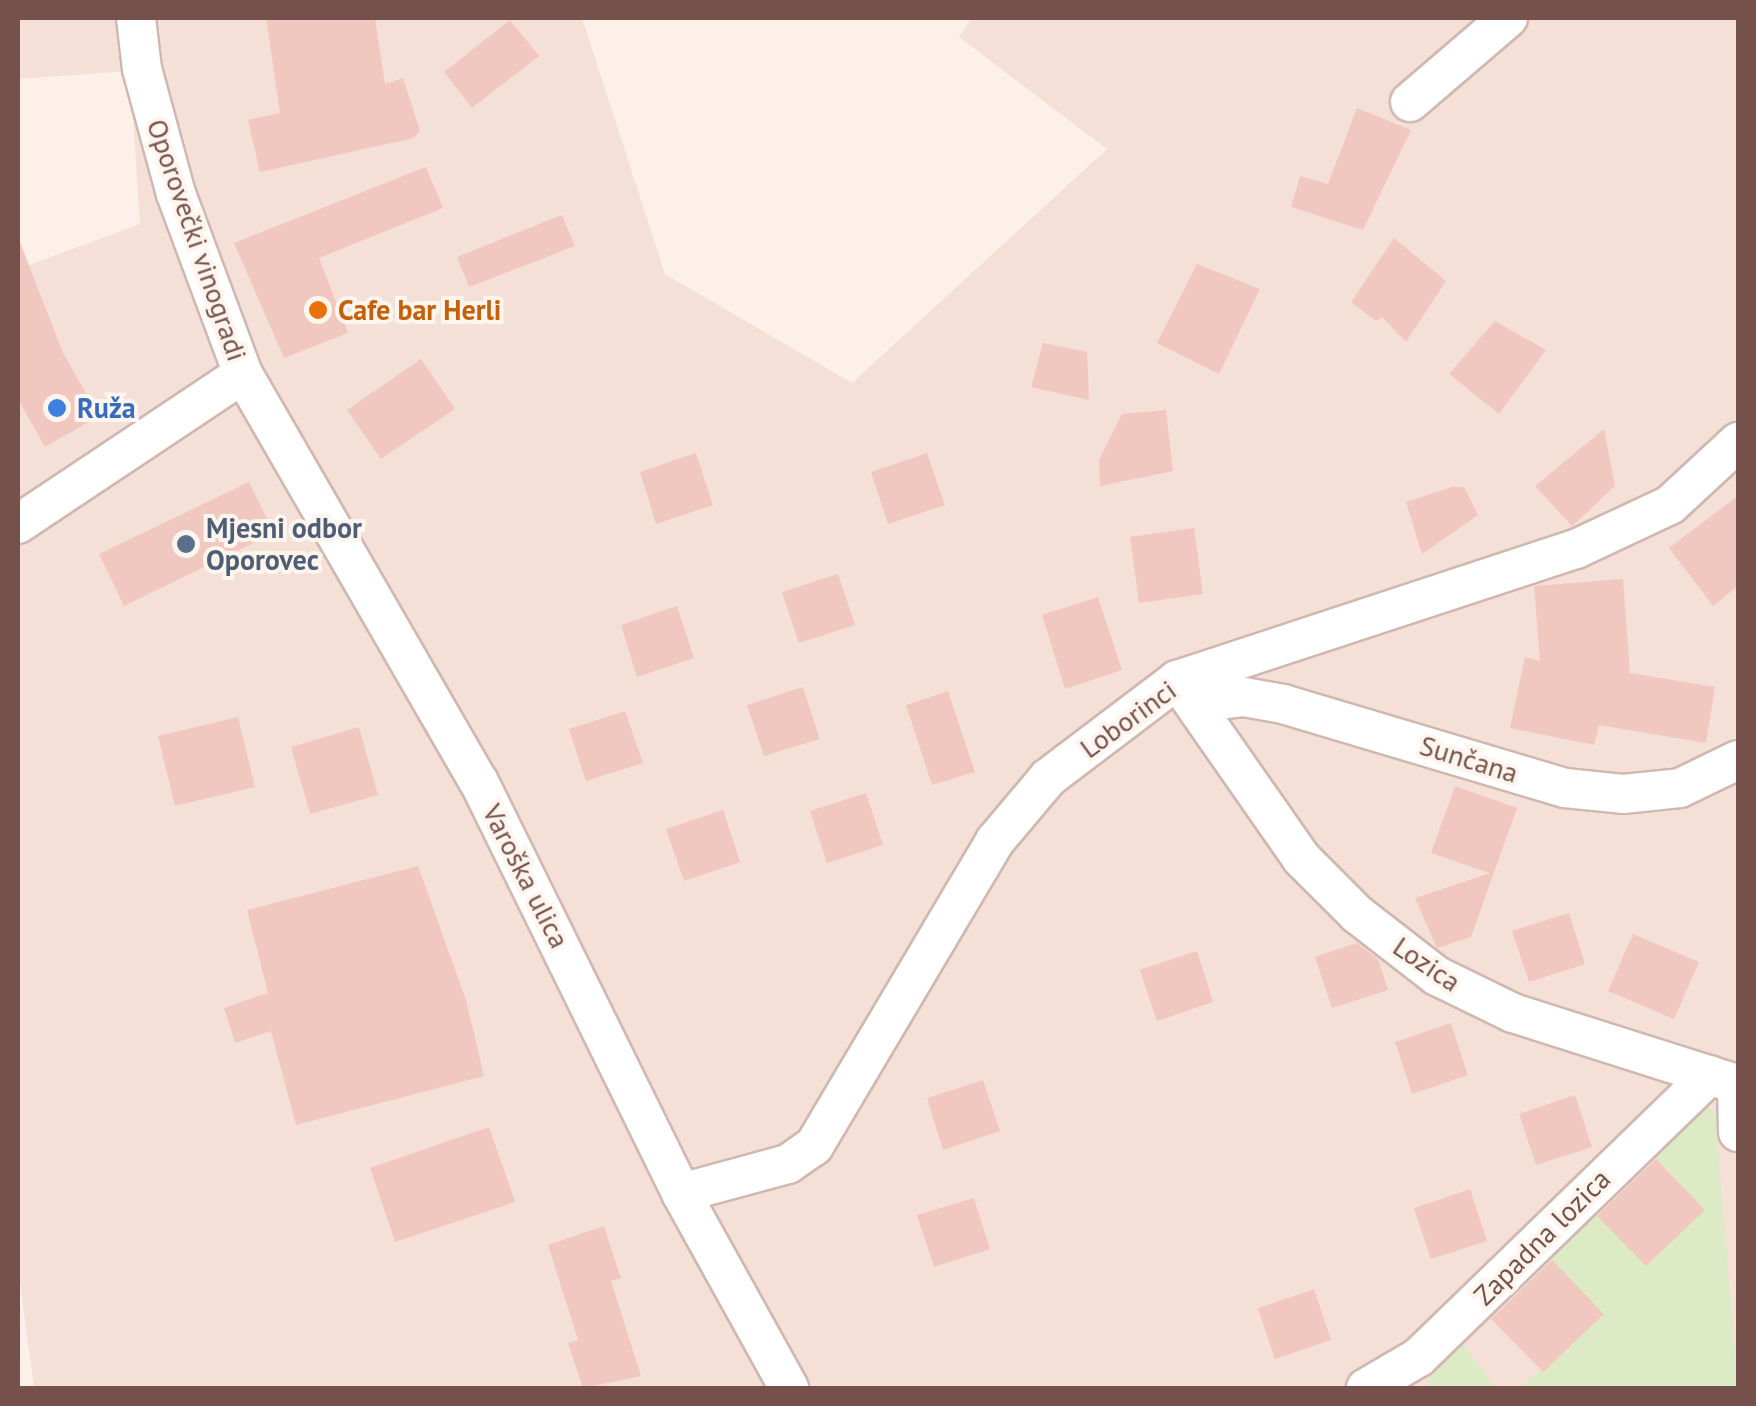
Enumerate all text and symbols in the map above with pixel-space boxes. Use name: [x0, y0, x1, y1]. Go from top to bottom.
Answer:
street label: Oporovečki vinogradi: [140, 114, 254, 366]
place label: Cafe bar Herli: [338, 293, 501, 327]
marker: Cafe bar Herli: [307, 299, 329, 321]
place label: Ruža: [77, 391, 136, 425]
marker: Ruža: [46, 397, 68, 419]
place label: Mjesni odbor Oporovec: [206, 511, 362, 577]
marker: Mjesni odbor Oporovec: [175, 533, 197, 555]
street label: Loborinci: [1073, 673, 1183, 765]
street label: Sunčana: [1416, 728, 1522, 790]
street label: Varoška ulica: [475, 799, 577, 953]
street label: Lozica: [1387, 929, 1467, 999]
street label: Zapadna lozica: [1467, 1162, 1617, 1312]

